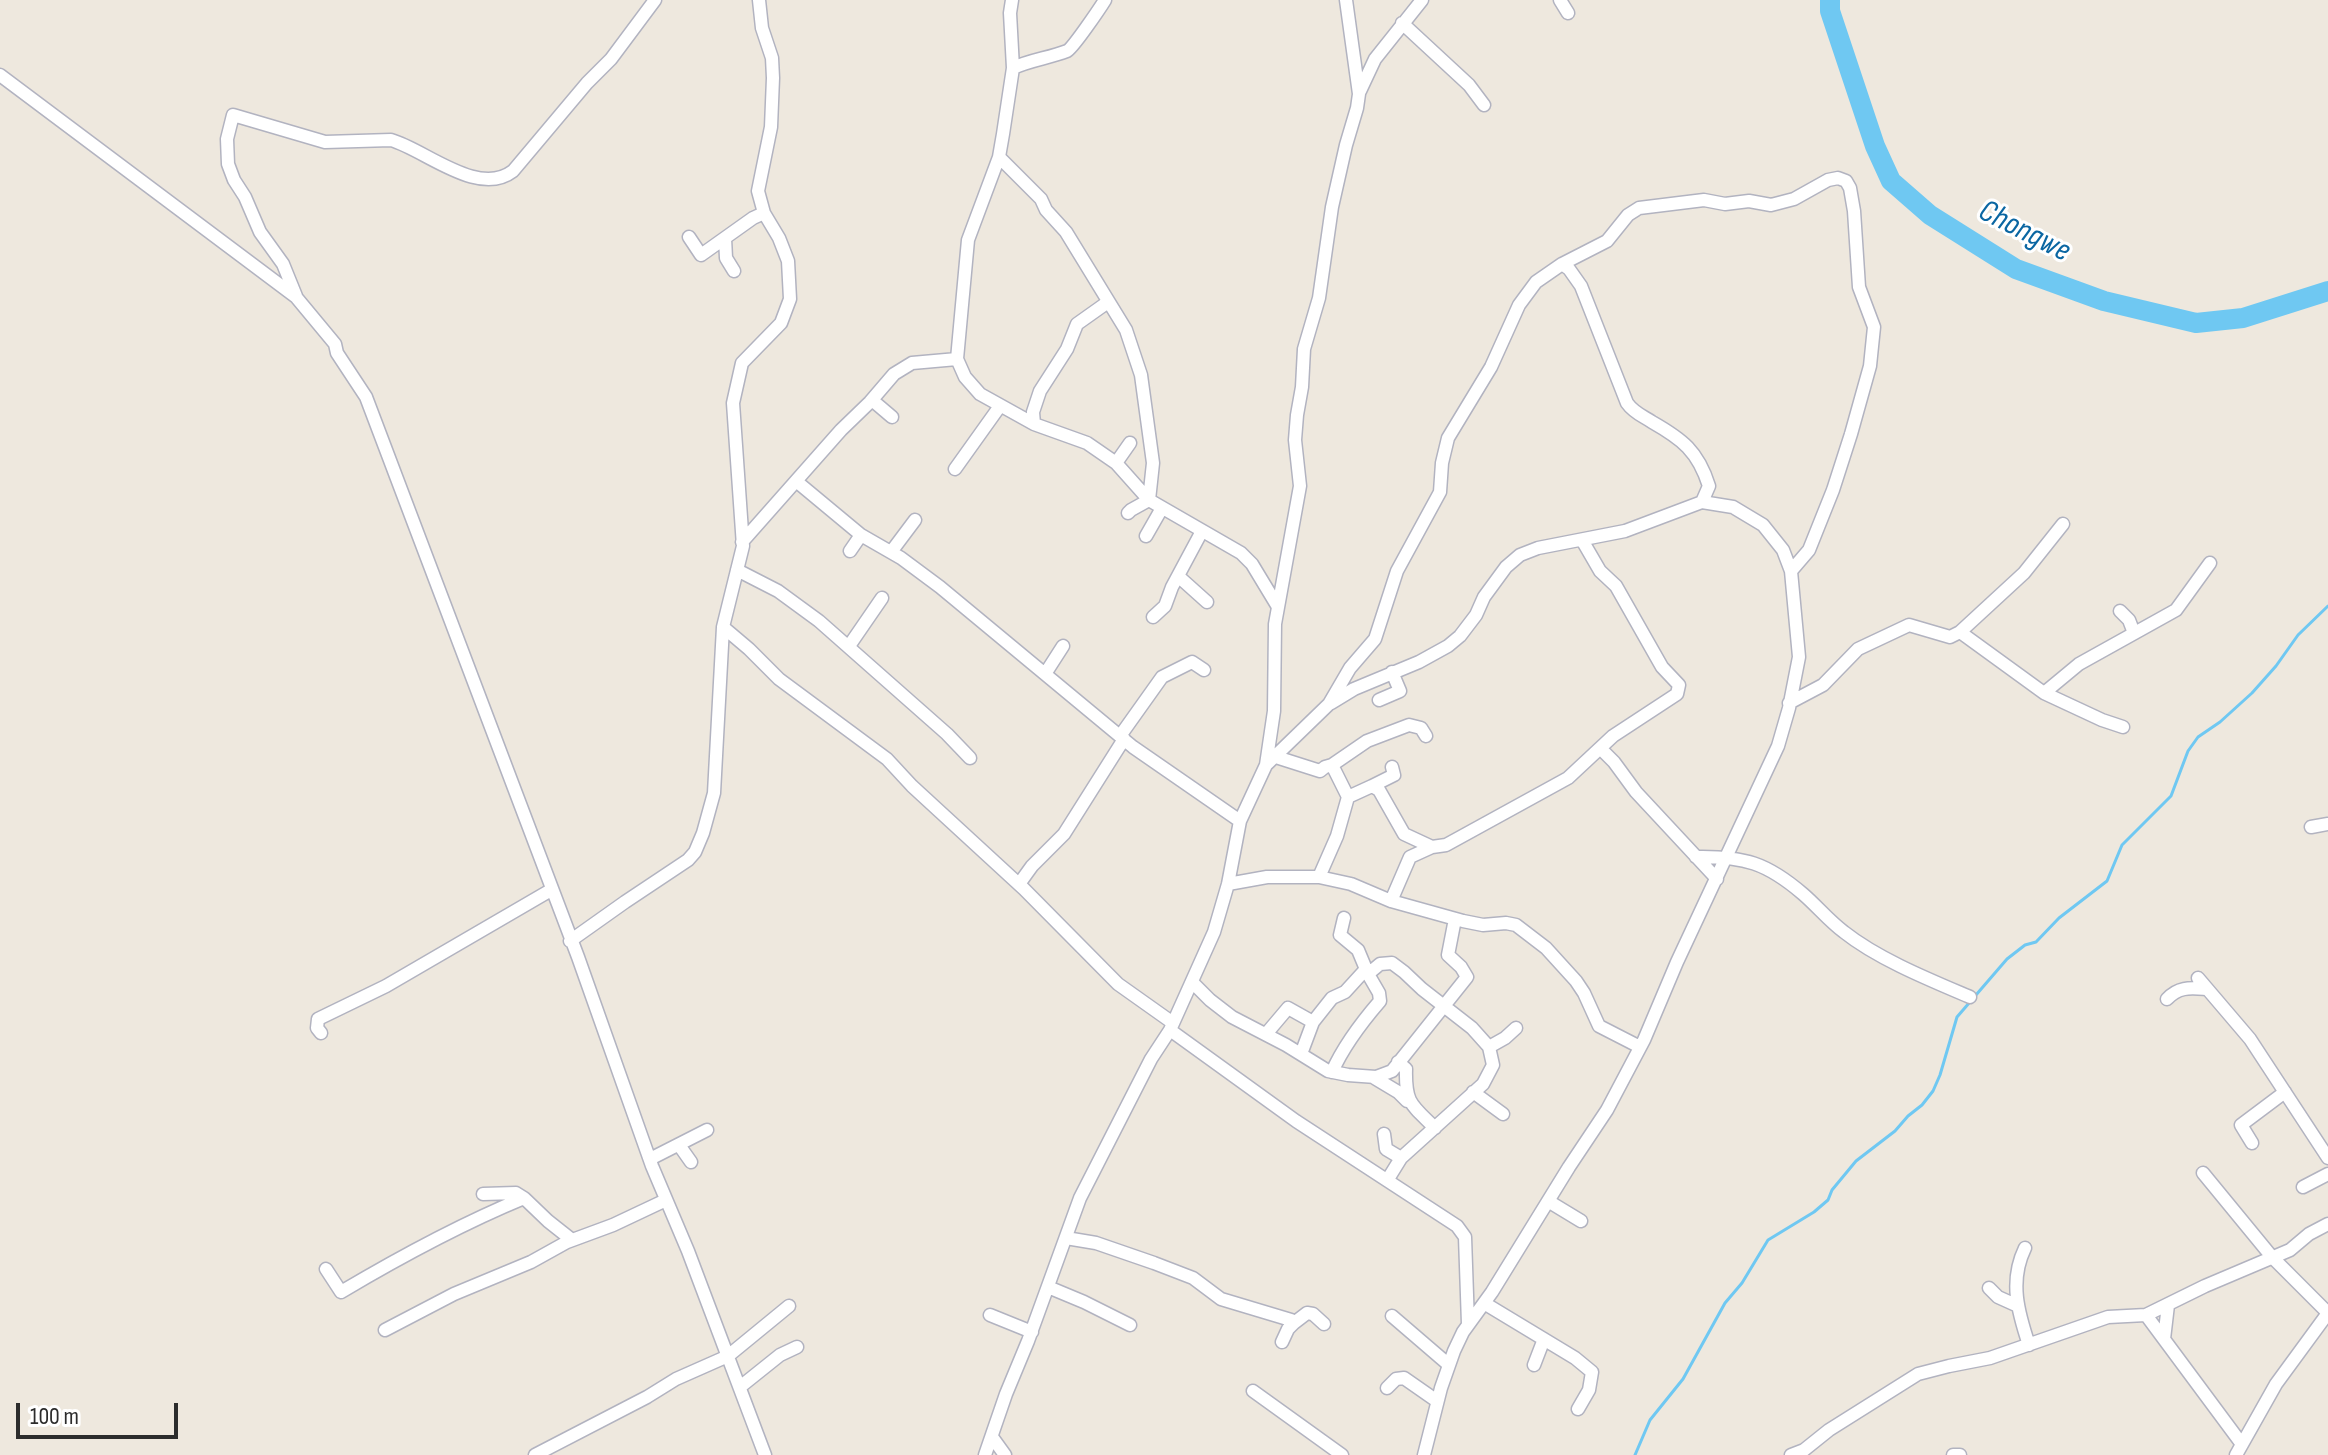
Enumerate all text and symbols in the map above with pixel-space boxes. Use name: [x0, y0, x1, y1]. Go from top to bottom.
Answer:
water label: Chongwe: [1972, 193, 2076, 271]
scale bar: [20, 1387, 182, 1437]
text: 100 m: [30, 1402, 79, 1431]

